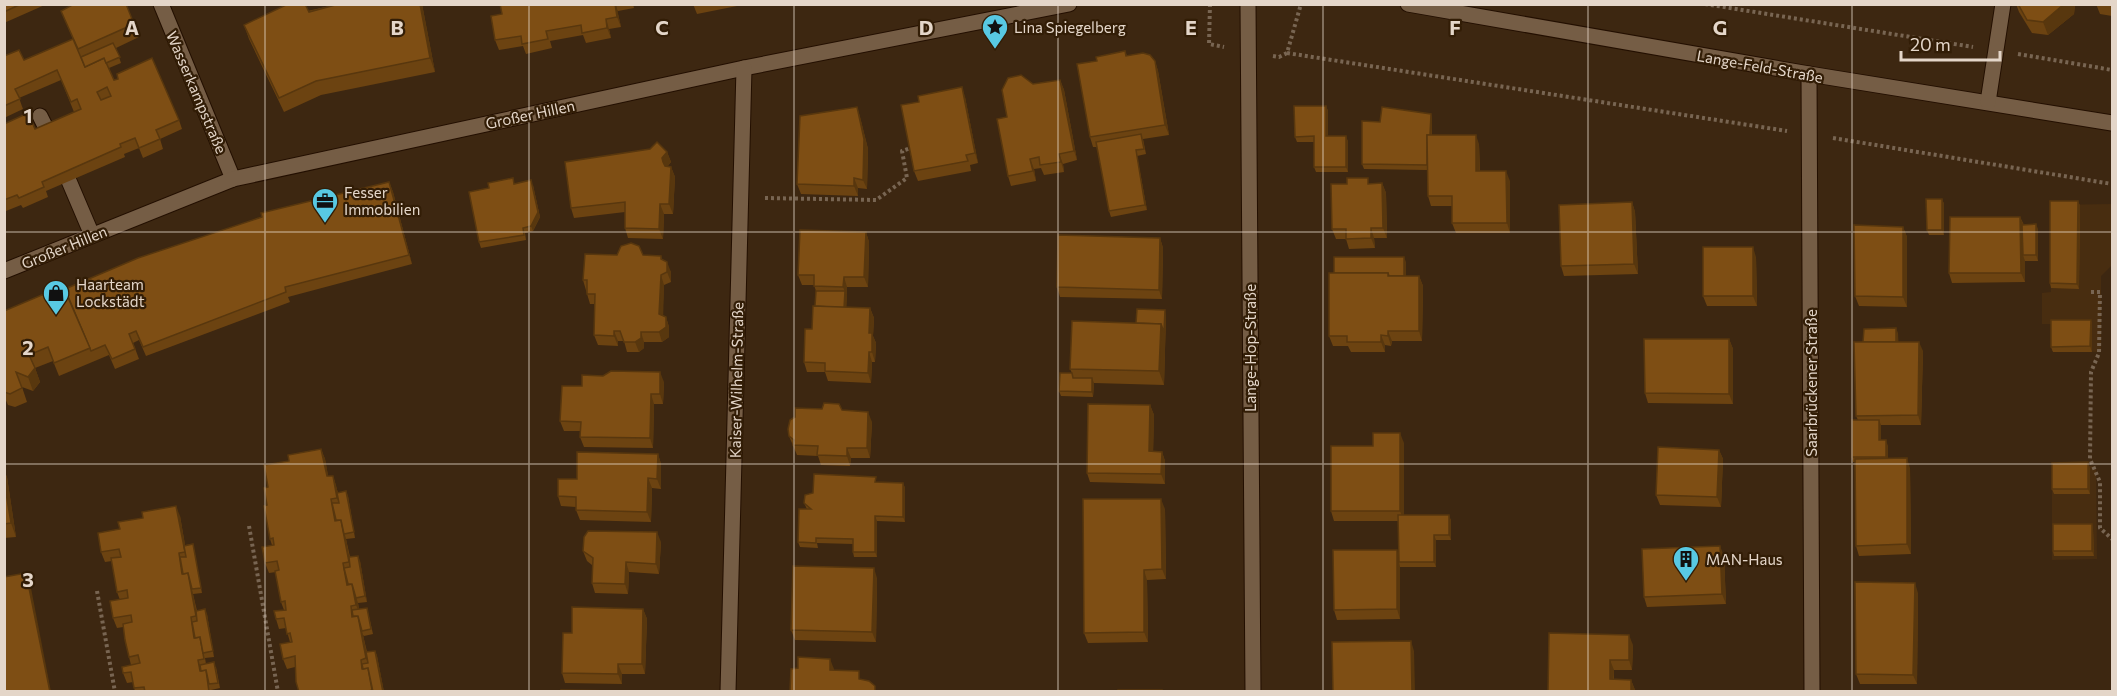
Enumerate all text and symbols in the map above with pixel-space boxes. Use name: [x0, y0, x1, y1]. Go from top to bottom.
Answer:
place icon: Lina Spiegelberg: [980, 12, 1010, 50]
text: A: [125, 15, 139, 39]
text: B: [390, 15, 404, 39]
text: C: [655, 15, 669, 39]
text: D: [919, 15, 933, 39]
text: E: [1185, 15, 1197, 39]
text: F: [1449, 15, 1461, 39]
text: G: [1713, 15, 1727, 39]
place label: Lina Spiegelberg: [1014, 18, 1126, 36]
scale bar: [1901, 24, 2000, 62]
street label: Wasserkampstraße: [163, 28, 231, 156]
text: 20 m: [1910, 33, 1951, 55]
street label: Lange-Feld-Straße: [1696, 46, 1825, 86]
street label: Großer Hillen: [484, 96, 576, 132]
text: 1: [23, 103, 33, 127]
place label: Fesser Immobilien: [344, 183, 420, 218]
office icon: Fesser Immobilien: [310, 186, 340, 224]
street label: Großer Hillen: [19, 222, 109, 272]
place label: Haarteam Lockstädt: [76, 275, 145, 310]
shop icon: Haarteam Lockstädt: [41, 278, 71, 316]
street label: Lange-Hop-Straße: [1241, 284, 1259, 412]
street label: Kaiser-Wilhelm-Straße: [726, 302, 746, 458]
street label: Saarbrückener Straße: [1802, 309, 1820, 457]
text: 2: [22, 335, 34, 359]
building icon: MAN-Haus: [1671, 544, 1701, 582]
place label: MAN-Haus: [1706, 550, 1783, 568]
text: 3: [22, 567, 34, 591]

